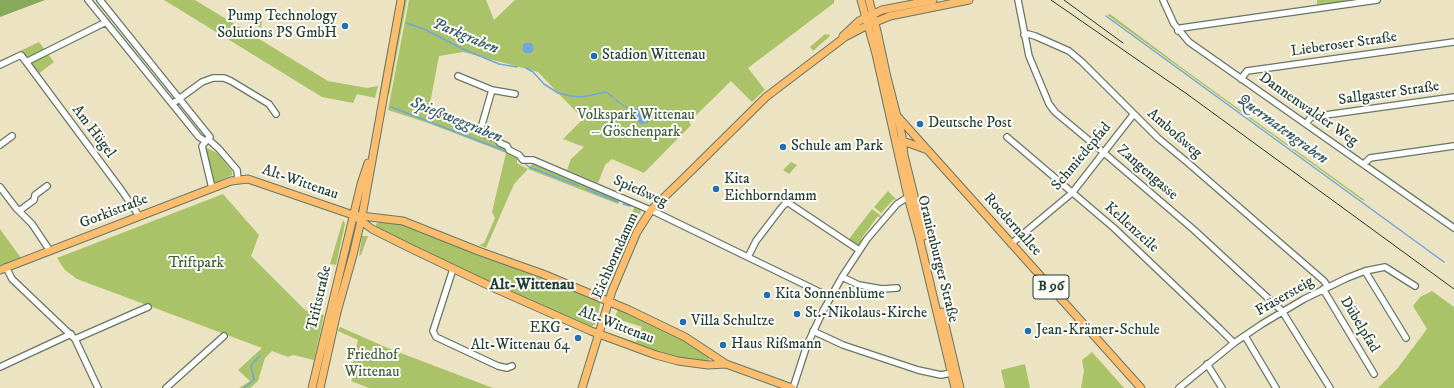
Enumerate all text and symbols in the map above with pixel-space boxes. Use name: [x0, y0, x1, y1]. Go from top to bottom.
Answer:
place label: Pump Technology Solutions PS GmbH: [217, 8, 337, 43]
water label: Parkgraben: [429, 14, 501, 60]
marker: Pump Technology Solutions PS GmbH: [340, 21, 350, 31]
street label: Lieberoser Straße: [1290, 29, 1398, 61]
place label: Stadion Wittenau: [602, 47, 706, 65]
marker: Stadion Wittenau: [589, 51, 599, 61]
street label: Dannenwalder Weg: [1255, 69, 1361, 151]
street label: Sallgaster Straße: [1337, 78, 1441, 110]
water label: Quermatengraben: [1233, 91, 1331, 169]
water label: Spießweggraben: [407, 94, 505, 148]
street label: Am Hügel: [67, 102, 119, 162]
street label: Amboßweg: [1143, 105, 1205, 163]
park label: Volkspark Wittenau – Göschenpark: [577, 107, 695, 142]
place label: Deutsche Post: [928, 115, 1012, 133]
marker: Deutsche Post: [915, 119, 925, 129]
street label: Schmiedepfad: [1048, 119, 1116, 195]
place label: Schule am Park: [791, 138, 883, 156]
marker: Schule am Park: [778, 142, 788, 152]
street label: Zangengasse: [1113, 142, 1181, 204]
street label: Alt-Wittenau: [259, 162, 341, 204]
place label: Kita Eichborndamm: [724, 171, 817, 206]
street label: Spießweg: [610, 172, 670, 212]
marker: Kita Eichborndamm: [711, 184, 721, 194]
street label: Roedernallee: [979, 190, 1045, 260]
street label: Gorkistraße: [77, 191, 151, 233]
street label: Oranienburger Straße: [912, 194, 962, 324]
street label: Kellenzeile: [1100, 199, 1162, 257]
street label: Eichborndamm: [589, 210, 643, 302]
park label: Triftpark: [168, 255, 224, 273]
street label: Triftstraße: [304, 264, 336, 332]
street label: Fräsersteig: [1253, 273, 1317, 321]
road number: B 96: [1033, 275, 1069, 299]
district label: Alt-Wittenau: [489, 276, 575, 296]
place label: Kita Sonnenblume: [775, 286, 885, 304]
marker: Kita Sonnenblume: [762, 290, 772, 300]
street label: Dübelpfad: [1335, 294, 1383, 356]
street label: Alt-Wittenau: [576, 303, 656, 349]
place label: St.-Nikolaus-Kirche: [805, 305, 927, 323]
marker: St.-Nikolaus-Kirche: [792, 309, 802, 319]
place label: Villa Schultze: [691, 313, 774, 331]
marker: Villa Schultze: [678, 317, 688, 327]
place label: EKG - Alt-Wittenau 64: [471, 320, 570, 355]
place label: Jean-Krämer-Schule: [1036, 322, 1160, 340]
marker: Jean-Krämer-Schule: [1023, 326, 1033, 336]
marker: EKG - Alt-Wittenau 64: [573, 333, 583, 343]
place label: Haus Rißmann: [731, 336, 822, 354]
marker: Haus Rißmann: [718, 340, 728, 350]
park label: Friedhof Wittenau: [345, 347, 399, 382]

